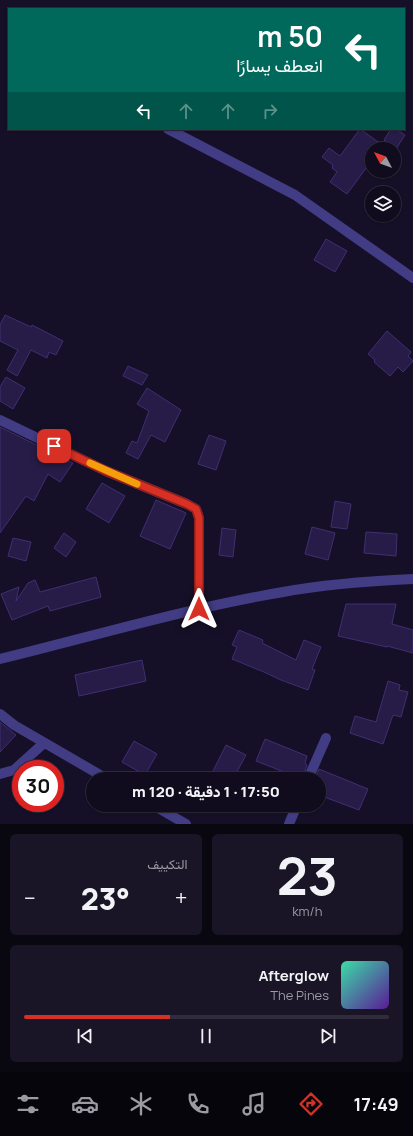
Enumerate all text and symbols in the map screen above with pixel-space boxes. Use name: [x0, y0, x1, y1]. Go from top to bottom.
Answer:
text: 50 m: [257, 17, 323, 55]
icon: left: [337, 24, 389, 76]
text: انعطف يسارًا: [236, 53, 323, 77]
icon: left: [133, 100, 155, 122]
icon: ahead: [175, 100, 197, 122]
icon: ahead: [217, 100, 239, 122]
icon: right: [259, 100, 281, 122]
north arrow: [365, 142, 401, 178]
map controls: [365, 142, 401, 222]
button: layers: [365, 186, 401, 222]
pin: [37, 429, 71, 463]
icon: arrive: [43, 435, 65, 457]
position arrow: [178, 588, 220, 630]
speed limit sign: 30: [12, 760, 64, 812]
text: 17:50 · 1 دقيقة · 120 m: [132, 781, 280, 802]
text: 23: [277, 840, 338, 911]
text: التكييف: [147, 855, 188, 873]
text: 23°: [81, 878, 130, 919]
text: −: [24, 883, 36, 913]
text: +: [175, 883, 188, 913]
text: km/h: [292, 902, 322, 920]
text: Afterglow: [258, 965, 329, 986]
text: The Pines: [270, 986, 329, 1004]
icon: previous: [74, 1025, 96, 1047]
icon: pause: [195, 1025, 217, 1047]
icon: next: [317, 1025, 339, 1047]
icon: filters: [14, 1090, 42, 1118]
icon: car: [71, 1090, 99, 1118]
icon: climate: [127, 1090, 155, 1118]
icon: phone: [184, 1090, 212, 1118]
icon: music: [240, 1090, 268, 1118]
icon: directions: [297, 1090, 325, 1118]
text: 17:49: [353, 1092, 399, 1116]

